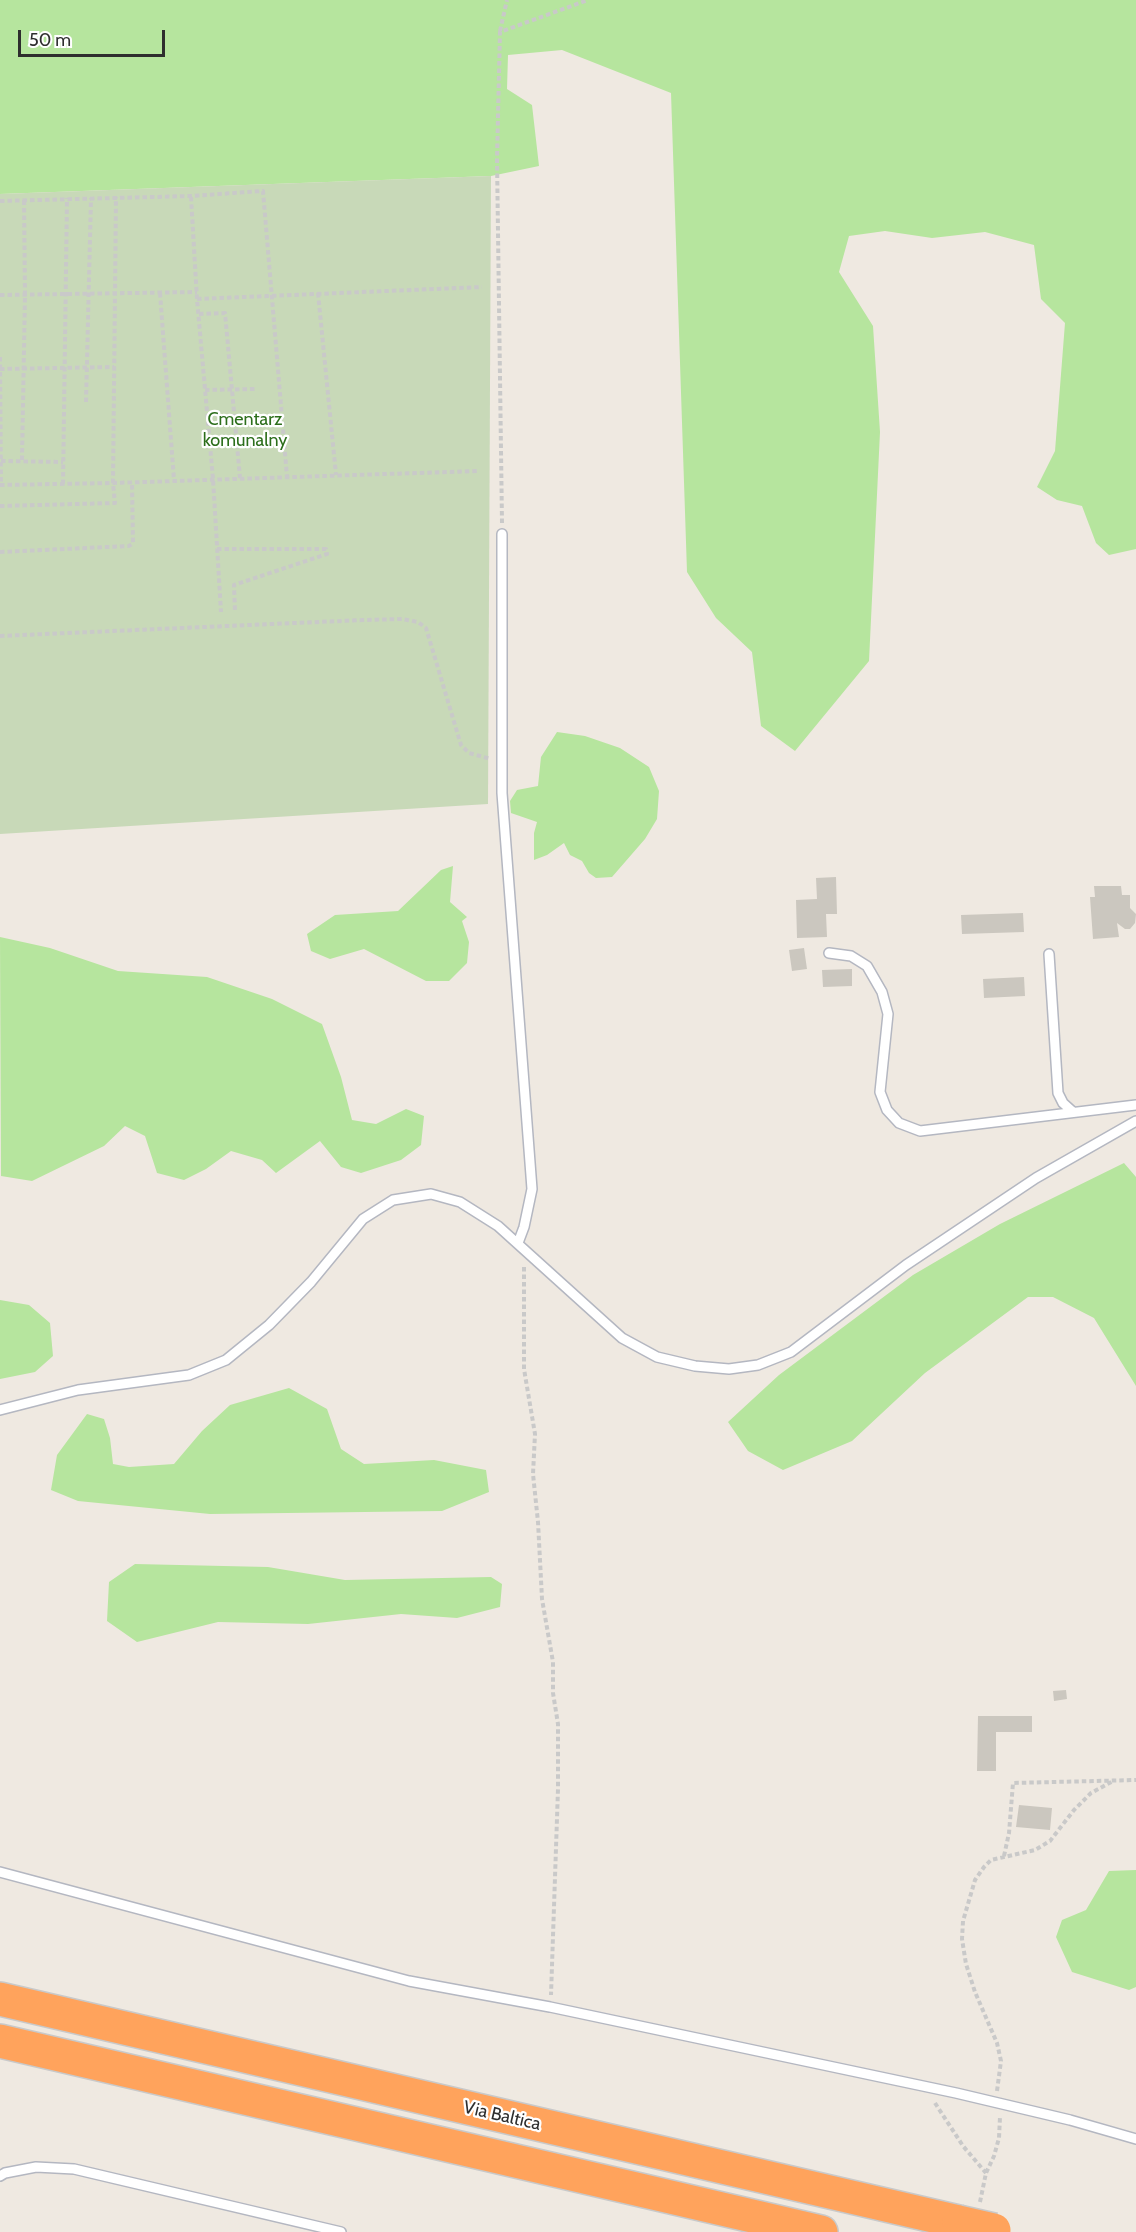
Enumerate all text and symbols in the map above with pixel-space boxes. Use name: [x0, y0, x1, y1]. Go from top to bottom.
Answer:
scale bar: [21, 18, 168, 56]
text: 50 m: [29, 29, 71, 51]
park label: Cmentarz komunalny: [203, 409, 287, 452]
street label: Via Baltica: [461, 2097, 543, 2135]

